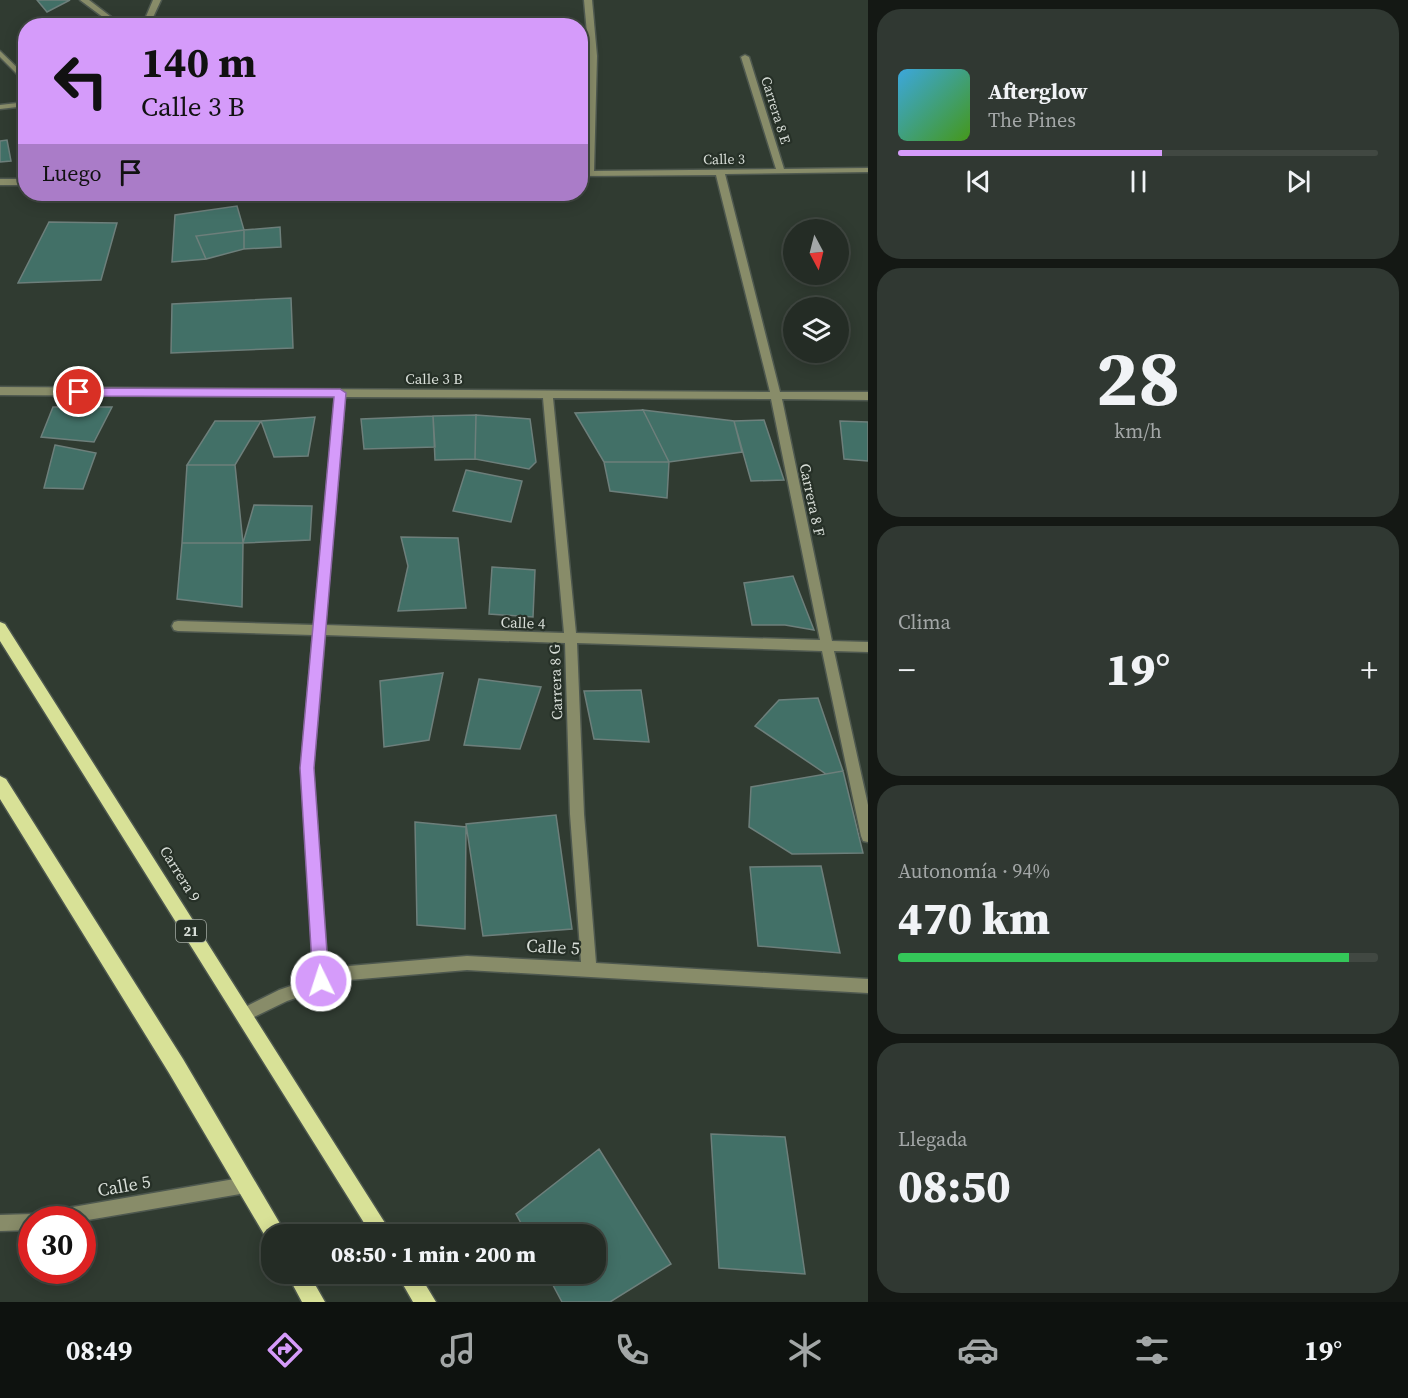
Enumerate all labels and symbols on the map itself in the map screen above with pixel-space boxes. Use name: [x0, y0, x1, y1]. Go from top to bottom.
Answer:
street label: Carrera 8 E: [756, 74, 796, 146]
street label: Calle 3: [703, 149, 745, 169]
north arrow: [783, 219, 849, 285]
pin: [53, 366, 104, 417]
street label: Calle 3 B: [405, 368, 463, 389]
street label: Carrera 8 F: [795, 461, 831, 539]
street label: Calle 4: [500, 611, 546, 634]
street label: Carrera 8 G: [544, 644, 567, 720]
street label: Carrera 9: [155, 842, 206, 906]
road number: 21: [176, 920, 206, 942]
street label: Calle 5: [526, 933, 580, 960]
position arrow: [289, 949, 353, 1013]
street label: Calle 5: [95, 1169, 152, 1202]
speed limit sign: 30: [18, 1206, 96, 1284]

